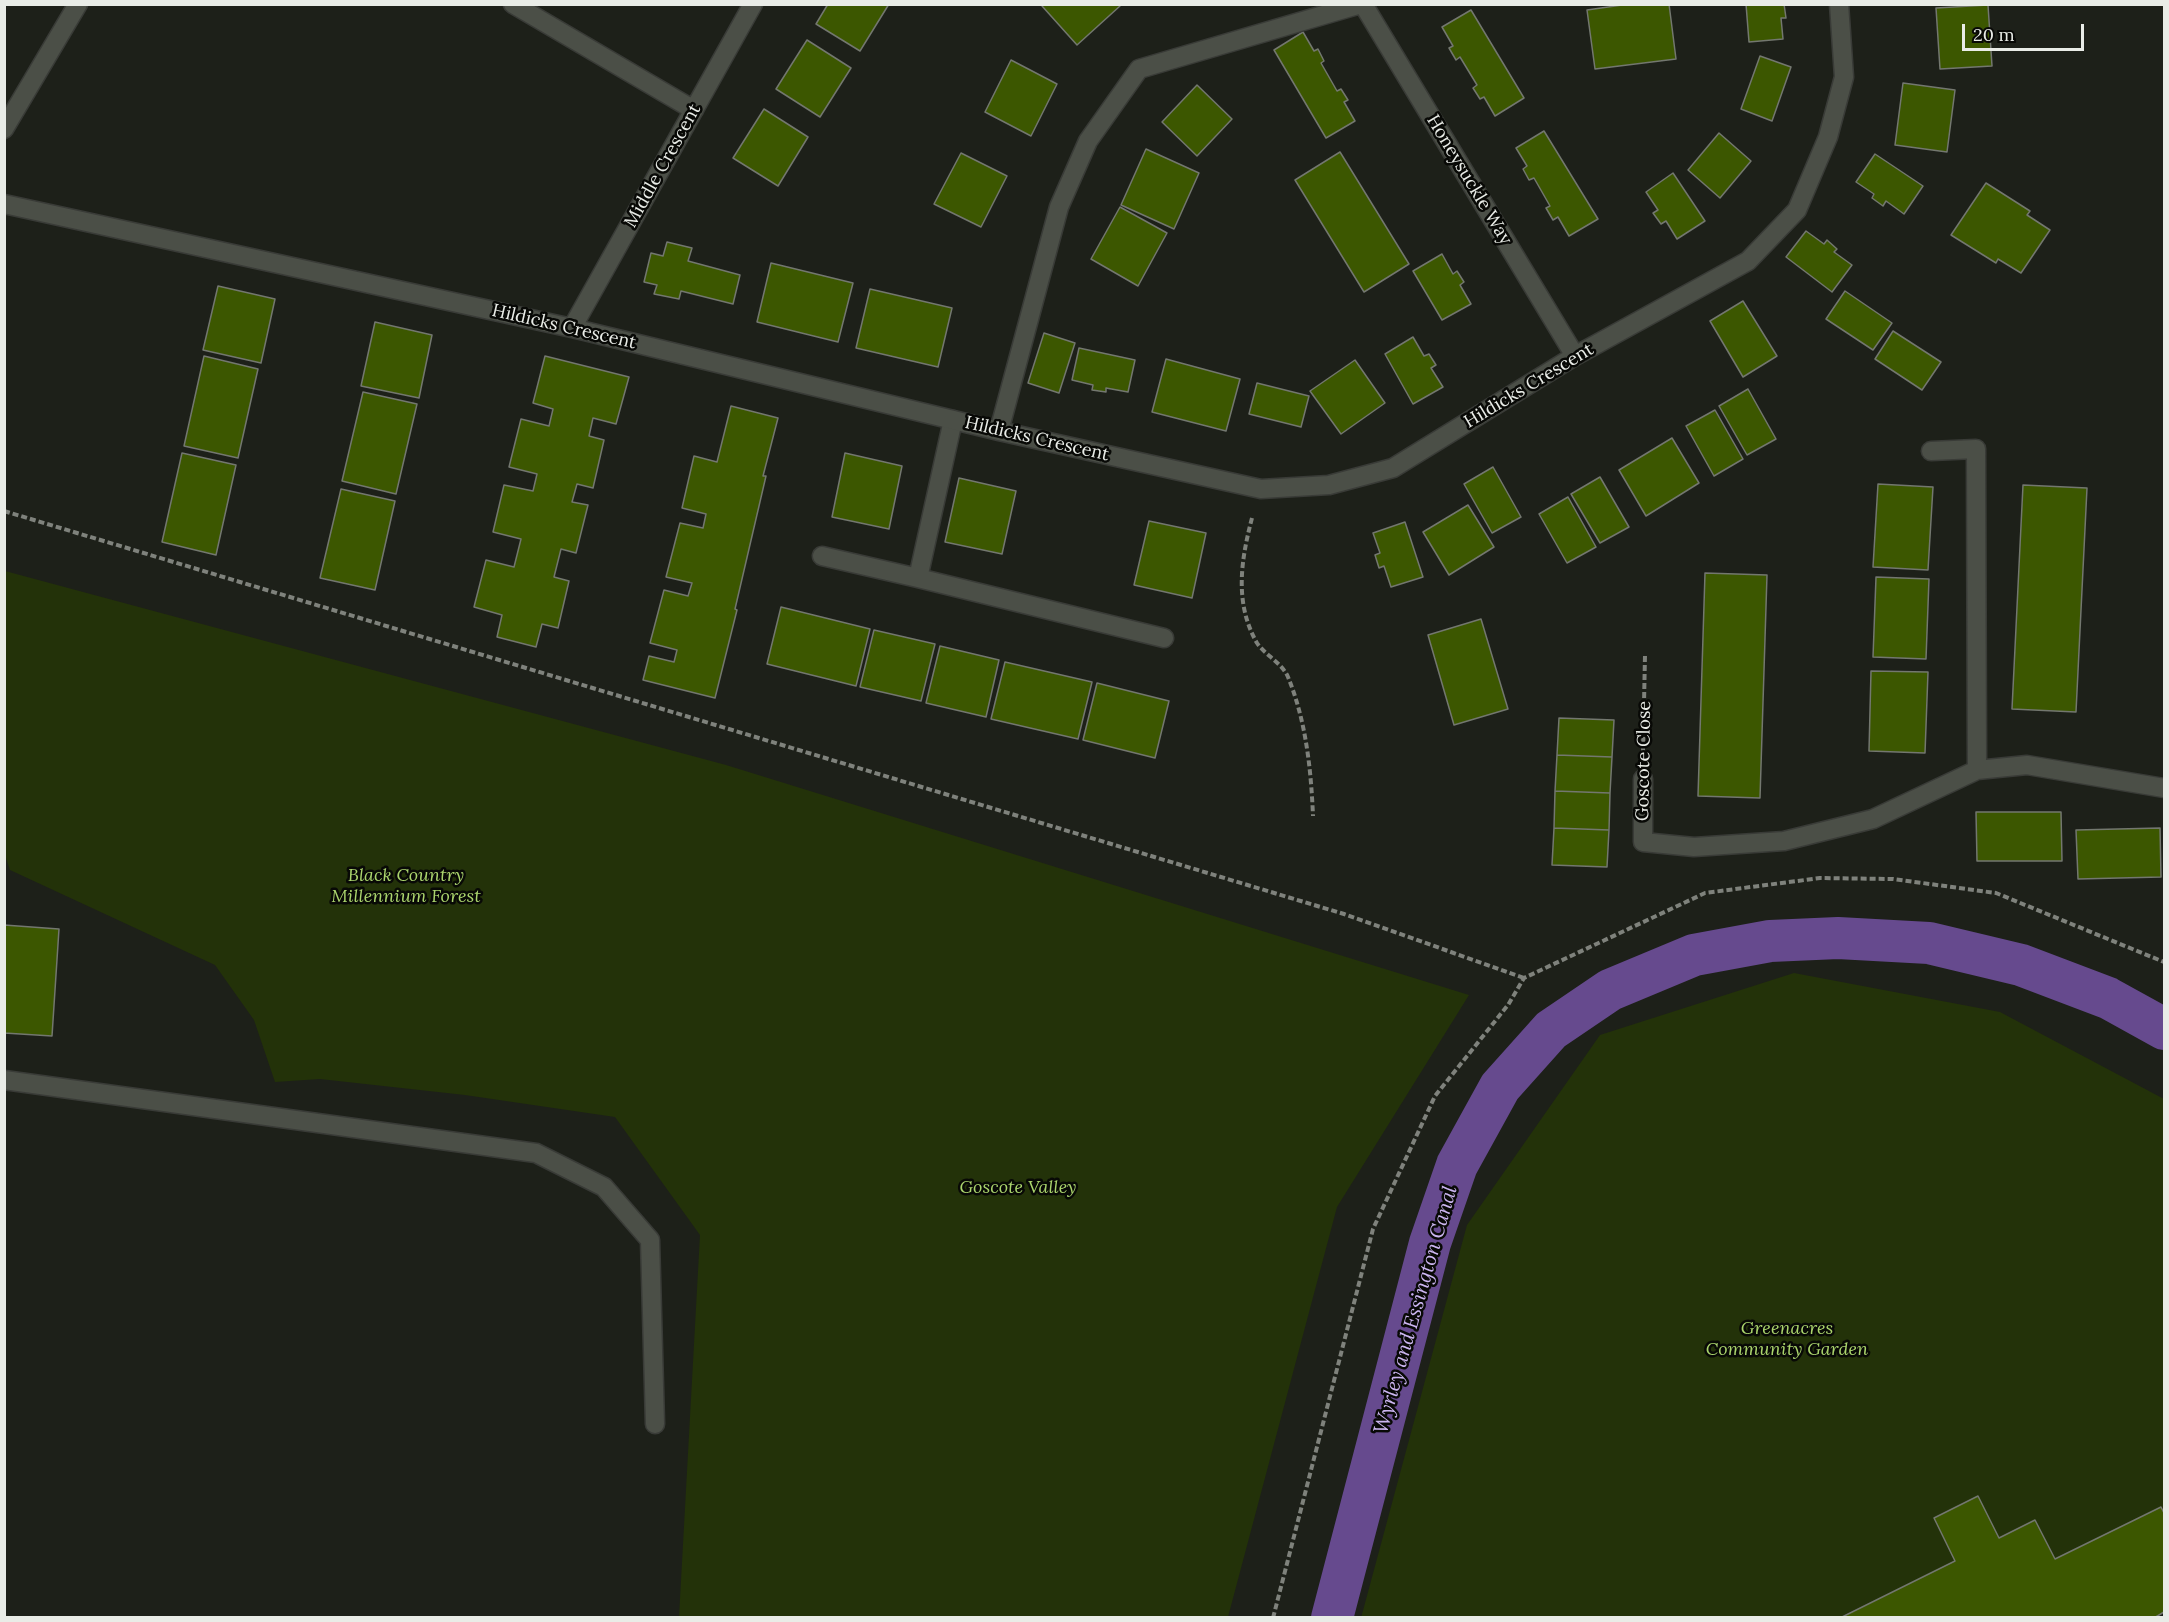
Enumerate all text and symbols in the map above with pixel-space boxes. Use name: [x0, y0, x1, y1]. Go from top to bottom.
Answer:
scale bar: [1965, 12, 2086, 50]
text: 20 m: [1973, 23, 2015, 46]
street label: Middle Crescent: [620, 100, 706, 232]
street label: Honeysuckle Way: [1422, 111, 1516, 249]
street label: Hildicks Crescent: [490, 300, 638, 354]
street label: Hildicks Crescent: [1460, 339, 1598, 433]
street label: Hildicks Crescent: [963, 412, 1111, 466]
street label: Goscote Close: [1632, 701, 1656, 821]
park label: Black Country Millennium Forest: [331, 865, 481, 908]
park label: Goscote Valley: [959, 1177, 1077, 1199]
water label: Wyrley and Essington Canal: [1369, 1183, 1463, 1437]
park label: Greenacres Community Garden: [1706, 1318, 1868, 1360]

